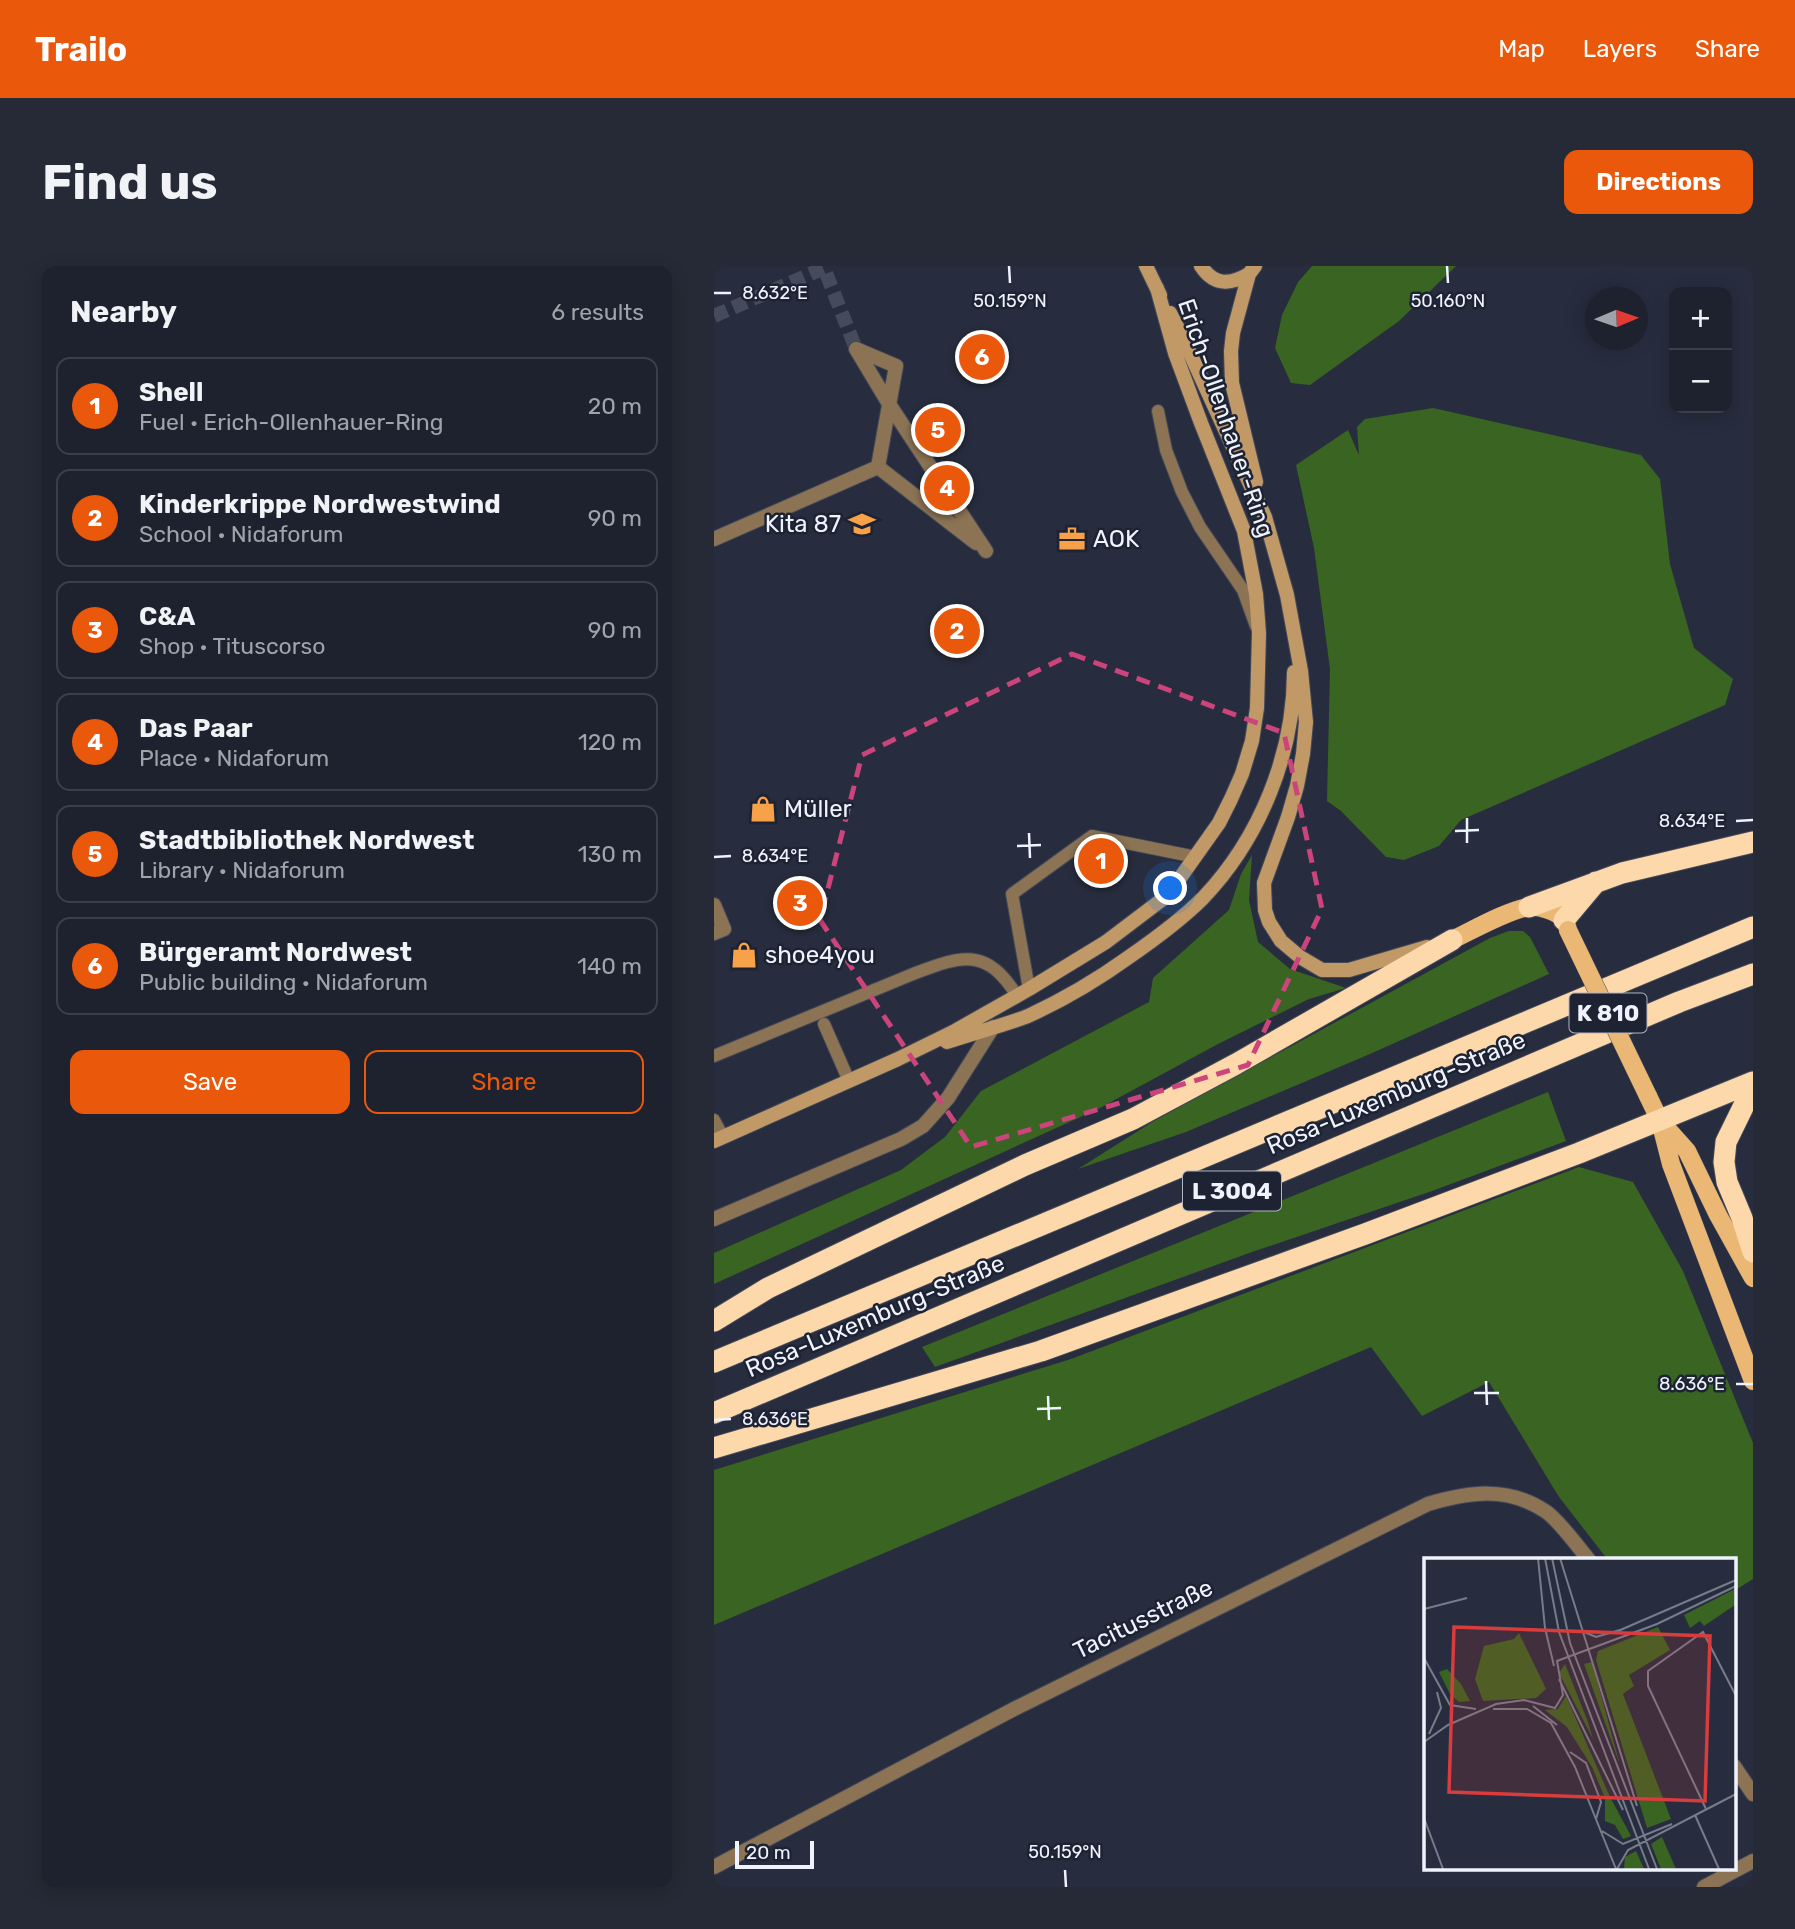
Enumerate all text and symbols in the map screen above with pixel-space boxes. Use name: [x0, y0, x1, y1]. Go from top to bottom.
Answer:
text: Trailo: [35, 30, 127, 69]
text: Map: [1498, 35, 1545, 63]
text: Layers: [1583, 35, 1657, 63]
text: Share: [1695, 35, 1760, 63]
button: Directions: [1564, 150, 1753, 214]
text: Find us: [42, 153, 218, 211]
text: 8.632°E: [742, 282, 808, 304]
north arrow: [1585, 287, 1648, 350]
map controls: [1669, 287, 1732, 413]
button: +: [1669, 287, 1732, 350]
text: 50.159°N: [973, 290, 1047, 312]
text: 50.160°N: [1411, 290, 1485, 312]
text: Nearby: [70, 294, 177, 330]
street label: Erich-Ollenhauer-Ring: [1172, 295, 1280, 541]
text: 6 results: [551, 298, 644, 326]
pin: 6: [959, 331, 1005, 383]
button: −: [1669, 350, 1732, 413]
text: Shell: [139, 377, 203, 408]
text: 1: [89, 392, 101, 420]
text: 20 m: [588, 392, 642, 420]
pin: 5: [915, 404, 961, 456]
text: Fuel · Erich-Ollenhauer-Ring: [139, 408, 444, 436]
pin: 4: [924, 462, 970, 514]
text: Kinderkrippe Nordwestwind: [139, 489, 501, 520]
text: 2: [88, 504, 102, 532]
text: 90 m: [588, 504, 642, 532]
school or university icon: Kita 87: [847, 509, 877, 539]
place label: Kita 87: [765, 510, 841, 538]
text: School · Nidaforum: [139, 520, 344, 548]
office icon: AOK: [1057, 524, 1087, 554]
place label: AOK: [1093, 525, 1140, 553]
text: C&A: [139, 601, 195, 632]
pin: 2: [934, 605, 980, 657]
text: 3: [87, 616, 103, 644]
text: 90 m: [588, 616, 642, 644]
text: Shop · Tituscorso: [139, 632, 325, 660]
text: Das Paar: [139, 713, 253, 744]
text: 4: [87, 728, 103, 756]
text: 120 m: [578, 728, 642, 756]
text: Place · Nidaforum: [139, 744, 329, 772]
shop icon: Müller: [748, 794, 778, 824]
place label: Müller: [784, 795, 852, 823]
text: 8.634°E: [1659, 810, 1725, 832]
text: Stadtbibliothek Nordwest: [139, 825, 474, 856]
pin: 1: [1078, 835, 1124, 887]
text: 5: [88, 840, 102, 868]
text: 130 m: [578, 840, 642, 868]
text: 8.634°E: [742, 845, 808, 867]
text: Library · Nidaforum: [139, 856, 345, 884]
your location: [1153, 871, 1187, 905]
pin: 3: [777, 877, 823, 929]
text: Bürgeramt Nordwest: [139, 937, 412, 968]
shop icon: shoe4you: [729, 940, 759, 970]
place label: shoe4you: [765, 941, 875, 969]
text: 6: [88, 952, 102, 980]
text: 140 m: [577, 952, 642, 980]
text: Public building · Nidaforum: [139, 968, 428, 996]
road number: K 810: [1570, 993, 1646, 1032]
street label: Rosa-Luxemburg-Straße: [1262, 1026, 1530, 1160]
button: Save: [70, 1050, 350, 1114]
button: Share: [364, 1050, 644, 1114]
road number: L 3004: [1183, 1172, 1281, 1210]
street label: Rosa-Luxemburg-Straße: [741, 1249, 1009, 1383]
text: 8.636°E: [1659, 1373, 1725, 1395]
text: 8.636°E: [742, 1408, 808, 1430]
inset map: [1424, 1558, 1736, 1870]
street label: Tacitusstraße: [1069, 1573, 1217, 1665]
scale bar: [735, 1838, 814, 1870]
text: 20 m: [746, 1841, 791, 1864]
text: 50.159°N: [1028, 1841, 1102, 1863]

